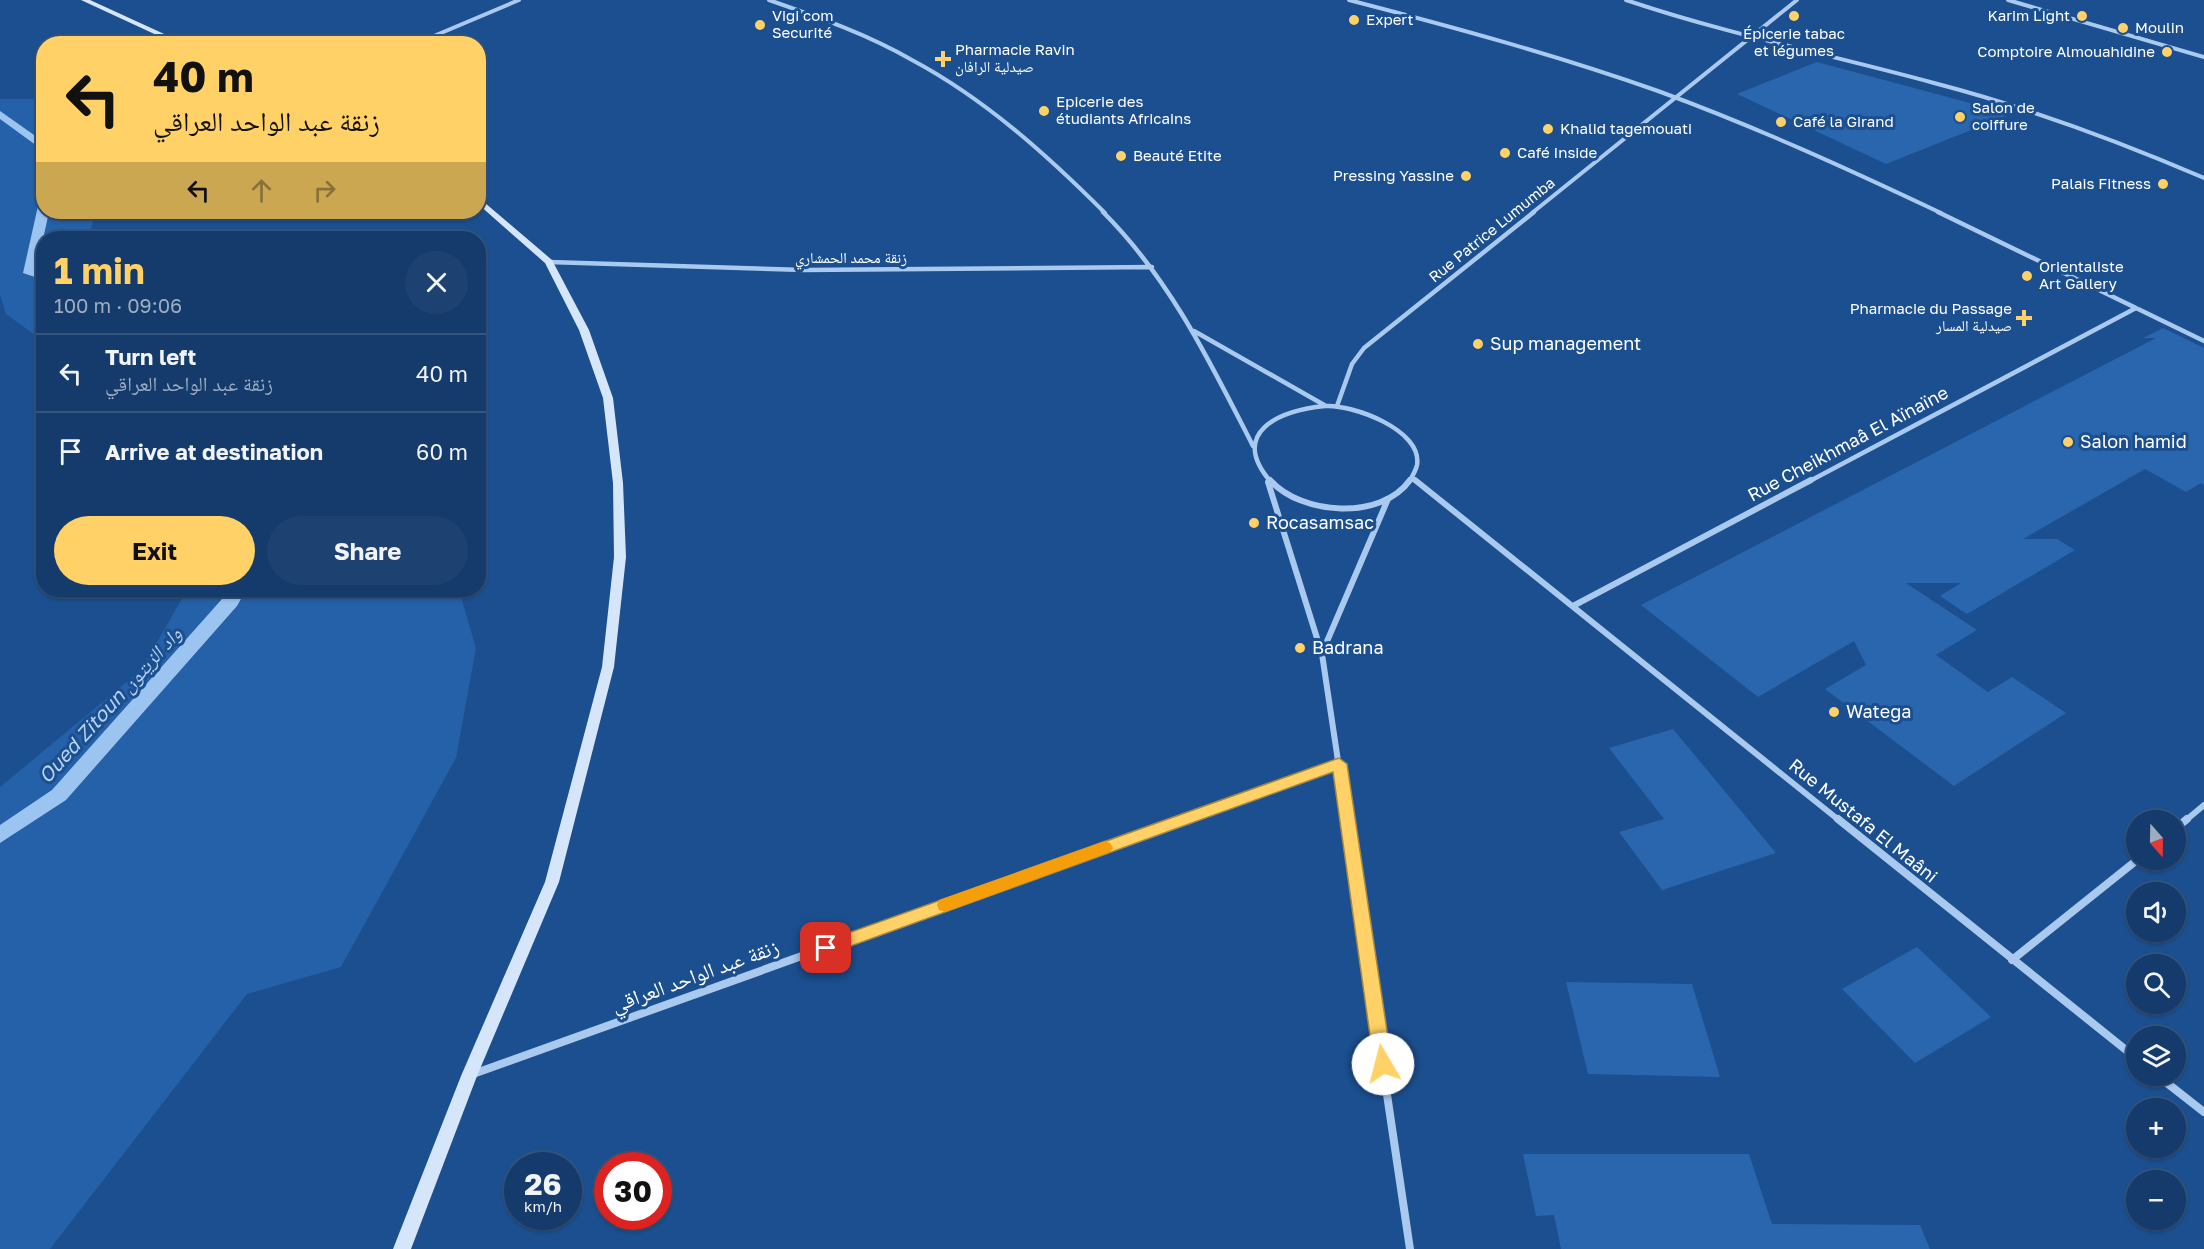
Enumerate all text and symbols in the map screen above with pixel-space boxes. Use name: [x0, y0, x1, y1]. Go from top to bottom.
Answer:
place label: Vigi com Securité: [772, 6, 834, 41]
place label: Karim Light: [1988, 6, 2070, 24]
marker: Épicerie tabac et légumes: [1787, 9, 1801, 23]
marker: Karim Light: [2075, 9, 2089, 23]
place label: Expert: [1366, 10, 1413, 28]
marker: Expert: [1347, 13, 1361, 27]
marker: Vigi com Securité: [753, 18, 767, 32]
place label: Moulin: [2135, 18, 2184, 36]
marker: Moulin: [2116, 21, 2130, 35]
place label: Épicerie tabac et légumes: [1743, 24, 1845, 59]
place label: Pharmacie Ravin صيدلية الرافان: [955, 40, 1075, 77]
place label: Comptoire Almouahidine: [1977, 42, 2155, 60]
marker: Comptoire Almouahidine: [2160, 45, 2174, 59]
text: 40 m: [153, 51, 254, 101]
marker: Pharmacie Ravin صيدلية الرافان: [936, 52, 950, 66]
icon: left: [54, 60, 132, 138]
place label: Epicerie des étudiants Africains: [1056, 92, 1191, 127]
place label: Salon de coiffure: [1972, 98, 2035, 133]
marker: Epicerie des étudiants Africains: [1037, 104, 1051, 118]
text: زنقة عبد الواحد العراقي: [153, 105, 380, 137]
marker: Salon de coiffure: [1953, 110, 1967, 124]
place label: Café la Girand: [1793, 112, 1894, 130]
marker: Café la Girand: [1774, 115, 1788, 129]
place label: Khalid tagemouati: [1560, 119, 1692, 137]
marker: Khalid tagemouati: [1541, 122, 1555, 136]
place label: Café Inside: [1517, 143, 1598, 161]
place label: Beauté Etite: [1133, 146, 1222, 164]
marker: Café Inside: [1498, 146, 1512, 160]
marker: Beauté Etite: [1114, 149, 1128, 163]
place label: Pressing Yassine: [1333, 166, 1454, 184]
marker: Pressing Yassine: [1459, 169, 1473, 183]
street label: Rue Patrice Lumumba: [1425, 173, 1558, 285]
icon: left: [182, 174, 215, 207]
icon: ahead: [245, 174, 278, 207]
icon: right: [308, 174, 341, 207]
place label: Palais Fitness: [2051, 174, 2151, 192]
marker: Palais Fitness: [2156, 177, 2170, 191]
street label: زنقة محمد الحمشاري: [795, 248, 907, 270]
text: 1 min: [54, 249, 145, 292]
button: close: [405, 251, 468, 314]
place label: Orientaliste Art Gallery: [2039, 257, 2124, 292]
marker: Orientaliste Art Gallery: [2020, 269, 2034, 283]
text: 100 m · 09:06: [54, 293, 182, 317]
place label: Pharmacie du Passage صيدلية المسار: [1850, 299, 2012, 335]
marker: Pharmacie du Passage صيدلية المسار: [2017, 311, 2031, 325]
place label: Sup management: [1490, 332, 1641, 354]
marker: Sup management: [1471, 337, 1485, 351]
text: Turn left: [105, 343, 196, 370]
icon: left: [54, 357, 87, 390]
text: 40 m: [416, 360, 468, 387]
text: زنقة عبد الواحد العراقي: [105, 371, 273, 395]
street label: Rue Cheikhmaâ El Aïnaïne: [1743, 381, 1952, 505]
place label: Salon hamid: [2080, 430, 2187, 452]
icon: arrive: [54, 435, 87, 468]
marker: Salon hamid: [2061, 435, 2075, 449]
text: Arrive at destination: [105, 438, 323, 465]
text: 60 m: [416, 438, 468, 465]
place label: Rocasamsac: [1266, 511, 1374, 533]
button: Exit: [54, 516, 255, 585]
button: Share: [267, 516, 468, 585]
marker: Rocasamsac: [1247, 516, 1261, 530]
water label: Oued Zitoun واد الزيتون: [33, 621, 187, 789]
place label: Badrana: [1312, 636, 1384, 658]
marker: Badrana: [1293, 641, 1307, 655]
place label: Watega: [1846, 700, 1911, 722]
marker: Watega: [1827, 705, 1841, 719]
street label: Rue Mustafa El Maâni: [1785, 754, 1942, 887]
north arrow: [2126, 810, 2186, 870]
map controls: [2126, 810, 2186, 1230]
button: sound: [2126, 882, 2186, 942]
pin: [800, 922, 851, 973]
icon: arrive: [809, 931, 842, 964]
street label: زنقة عبد الواحد العراقي: [607, 933, 783, 1022]
button: search: [2126, 954, 2186, 1014]
button: layers: [2126, 1026, 2186, 1086]
position arrow: [1351, 1032, 1415, 1096]
button: +: [2126, 1098, 2186, 1158]
speed limit sign: 30: [594, 1152, 672, 1230]
text: 26: [524, 1166, 562, 1202]
button: −: [2126, 1170, 2186, 1230]
text: km/h: [524, 1197, 562, 1215]

